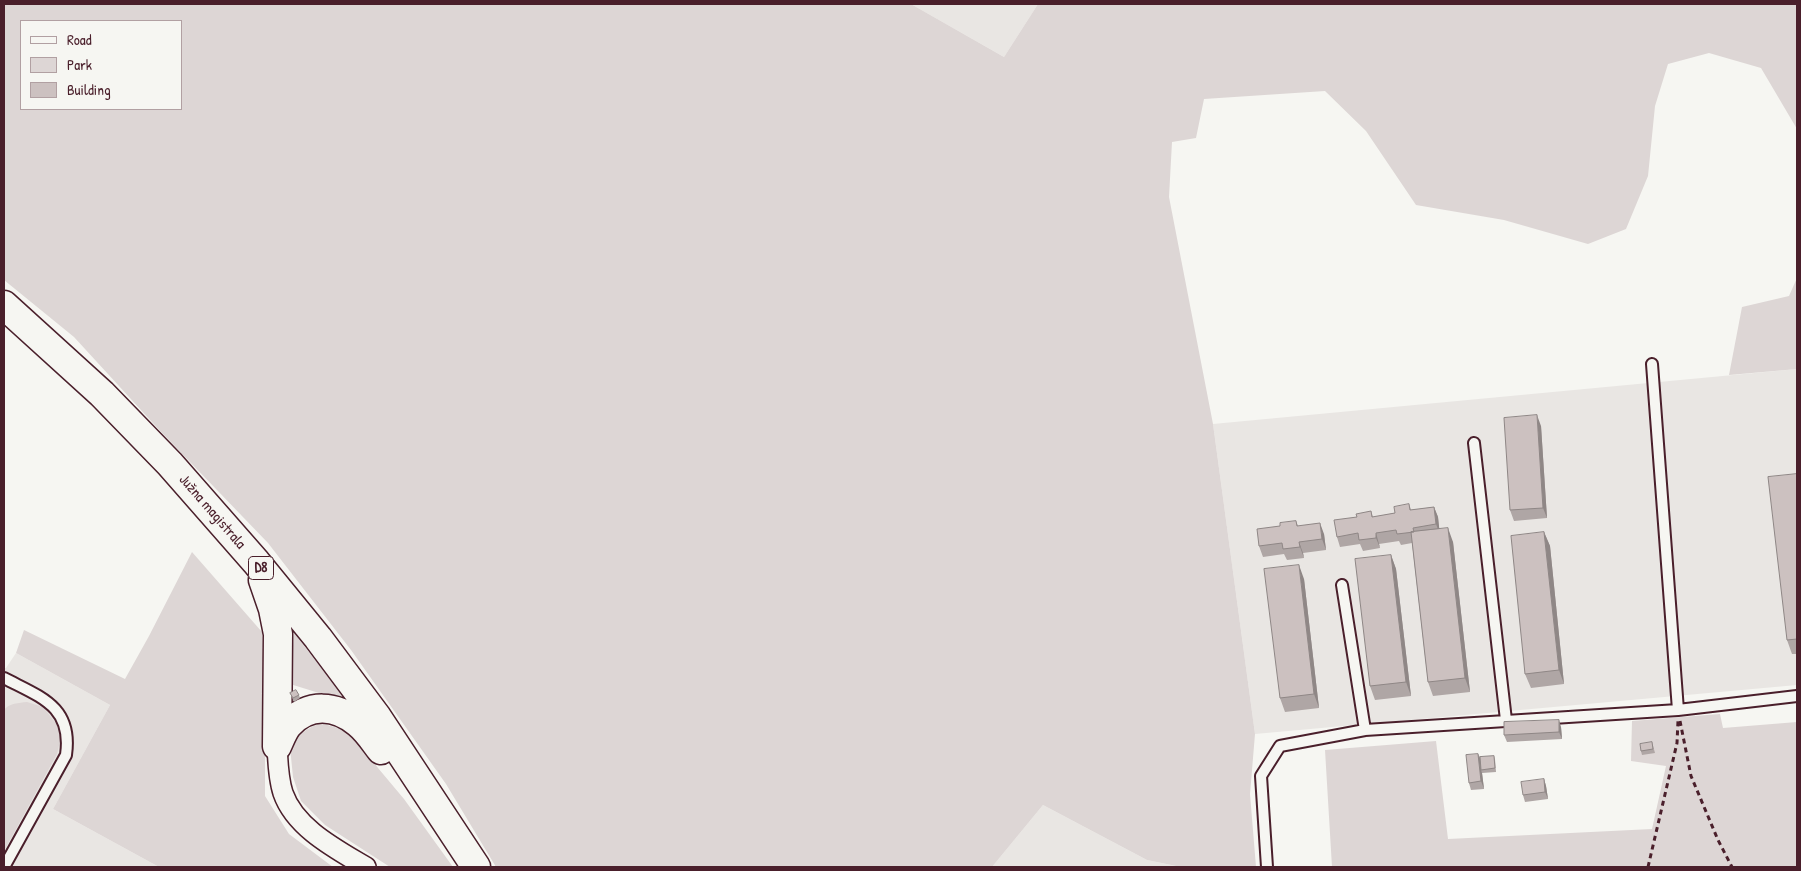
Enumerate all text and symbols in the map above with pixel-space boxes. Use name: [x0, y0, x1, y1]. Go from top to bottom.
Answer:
legend: [20, 20, 182, 110]
text: Road: [67, 29, 92, 50]
text: Park: [67, 54, 92, 75]
text: Building: [67, 79, 111, 100]
street label: Južna magistrala: [175, 471, 249, 553]
road number: D8: [248, 556, 274, 580]

